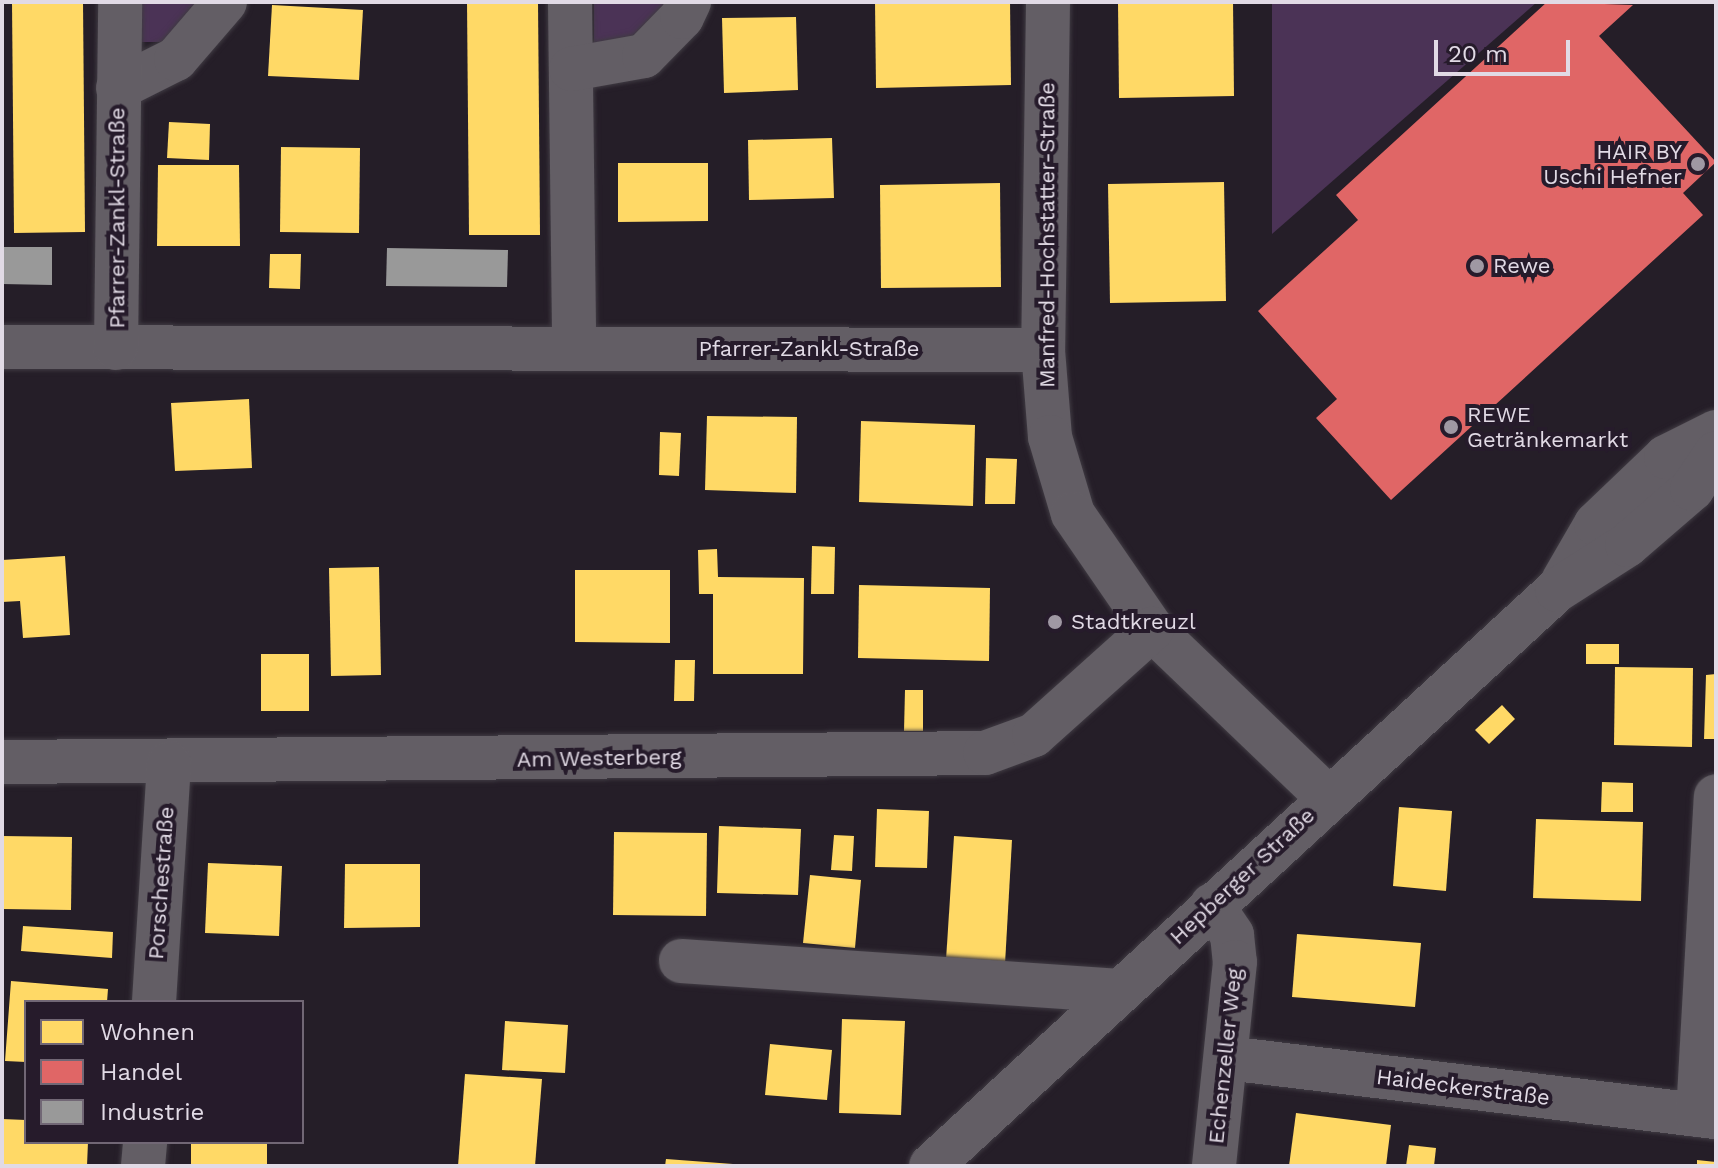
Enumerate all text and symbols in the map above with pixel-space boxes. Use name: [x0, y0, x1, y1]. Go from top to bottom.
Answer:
scale bar: [1438, 24, 1574, 74]
text: 20 m: [1448, 40, 1508, 68]
street label: Manfred-Hochstatter-Straße: [1034, 82, 1060, 388]
street label: Pfarrer-Zankl-Straße: [104, 107, 130, 329]
place label: HAIR BY Uschi Hefner: [1543, 138, 1682, 190]
marker: HAIR BY Uschi Hefner: [1689, 155, 1707, 173]
place label: Rewe: [1493, 253, 1550, 279]
marker: Rewe: [1468, 257, 1486, 275]
street label: Pfarrer-Zankl-Straße: [698, 336, 920, 362]
place label: REWE Getränkemarkt: [1467, 401, 1628, 452]
marker: REWE Getränkemarkt: [1442, 418, 1460, 436]
place label: Stadtkreuzl: [1071, 609, 1196, 635]
marker: Stadtkreuzl: [1046, 613, 1064, 631]
street label: Am Westerberg: [516, 743, 682, 773]
street label: Hepberger Straße: [1164, 802, 1320, 950]
street label: Porschestraße: [142, 806, 180, 960]
street label: Echenzeller Weg: [1203, 966, 1247, 1146]
legend: [24, 1000, 304, 1144]
text: Wohnen: [100, 1018, 195, 1046]
text: Handel: [100, 1058, 182, 1086]
street label: Haideckerstraße: [1375, 1063, 1551, 1111]
text: Industrie: [100, 1098, 204, 1126]

